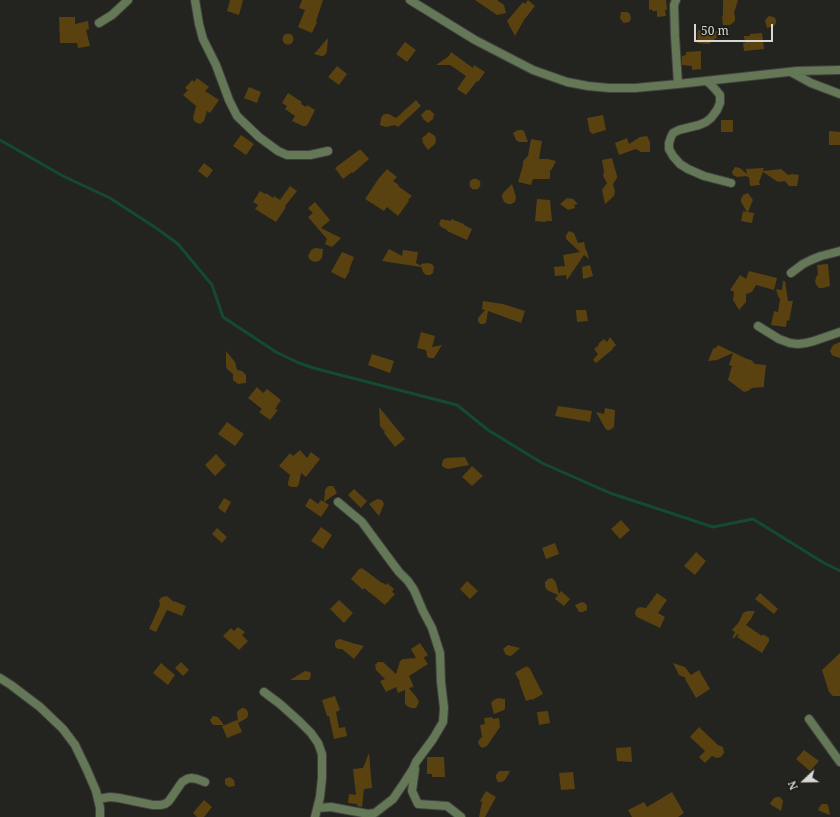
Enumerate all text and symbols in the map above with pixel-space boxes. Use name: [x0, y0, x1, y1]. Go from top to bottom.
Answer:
scale bar: [696, 16, 775, 42]
text: 50 m: [701, 22, 729, 39]
north arrow: [784, 761, 824, 801]
text: N: [784, 779, 801, 793]

